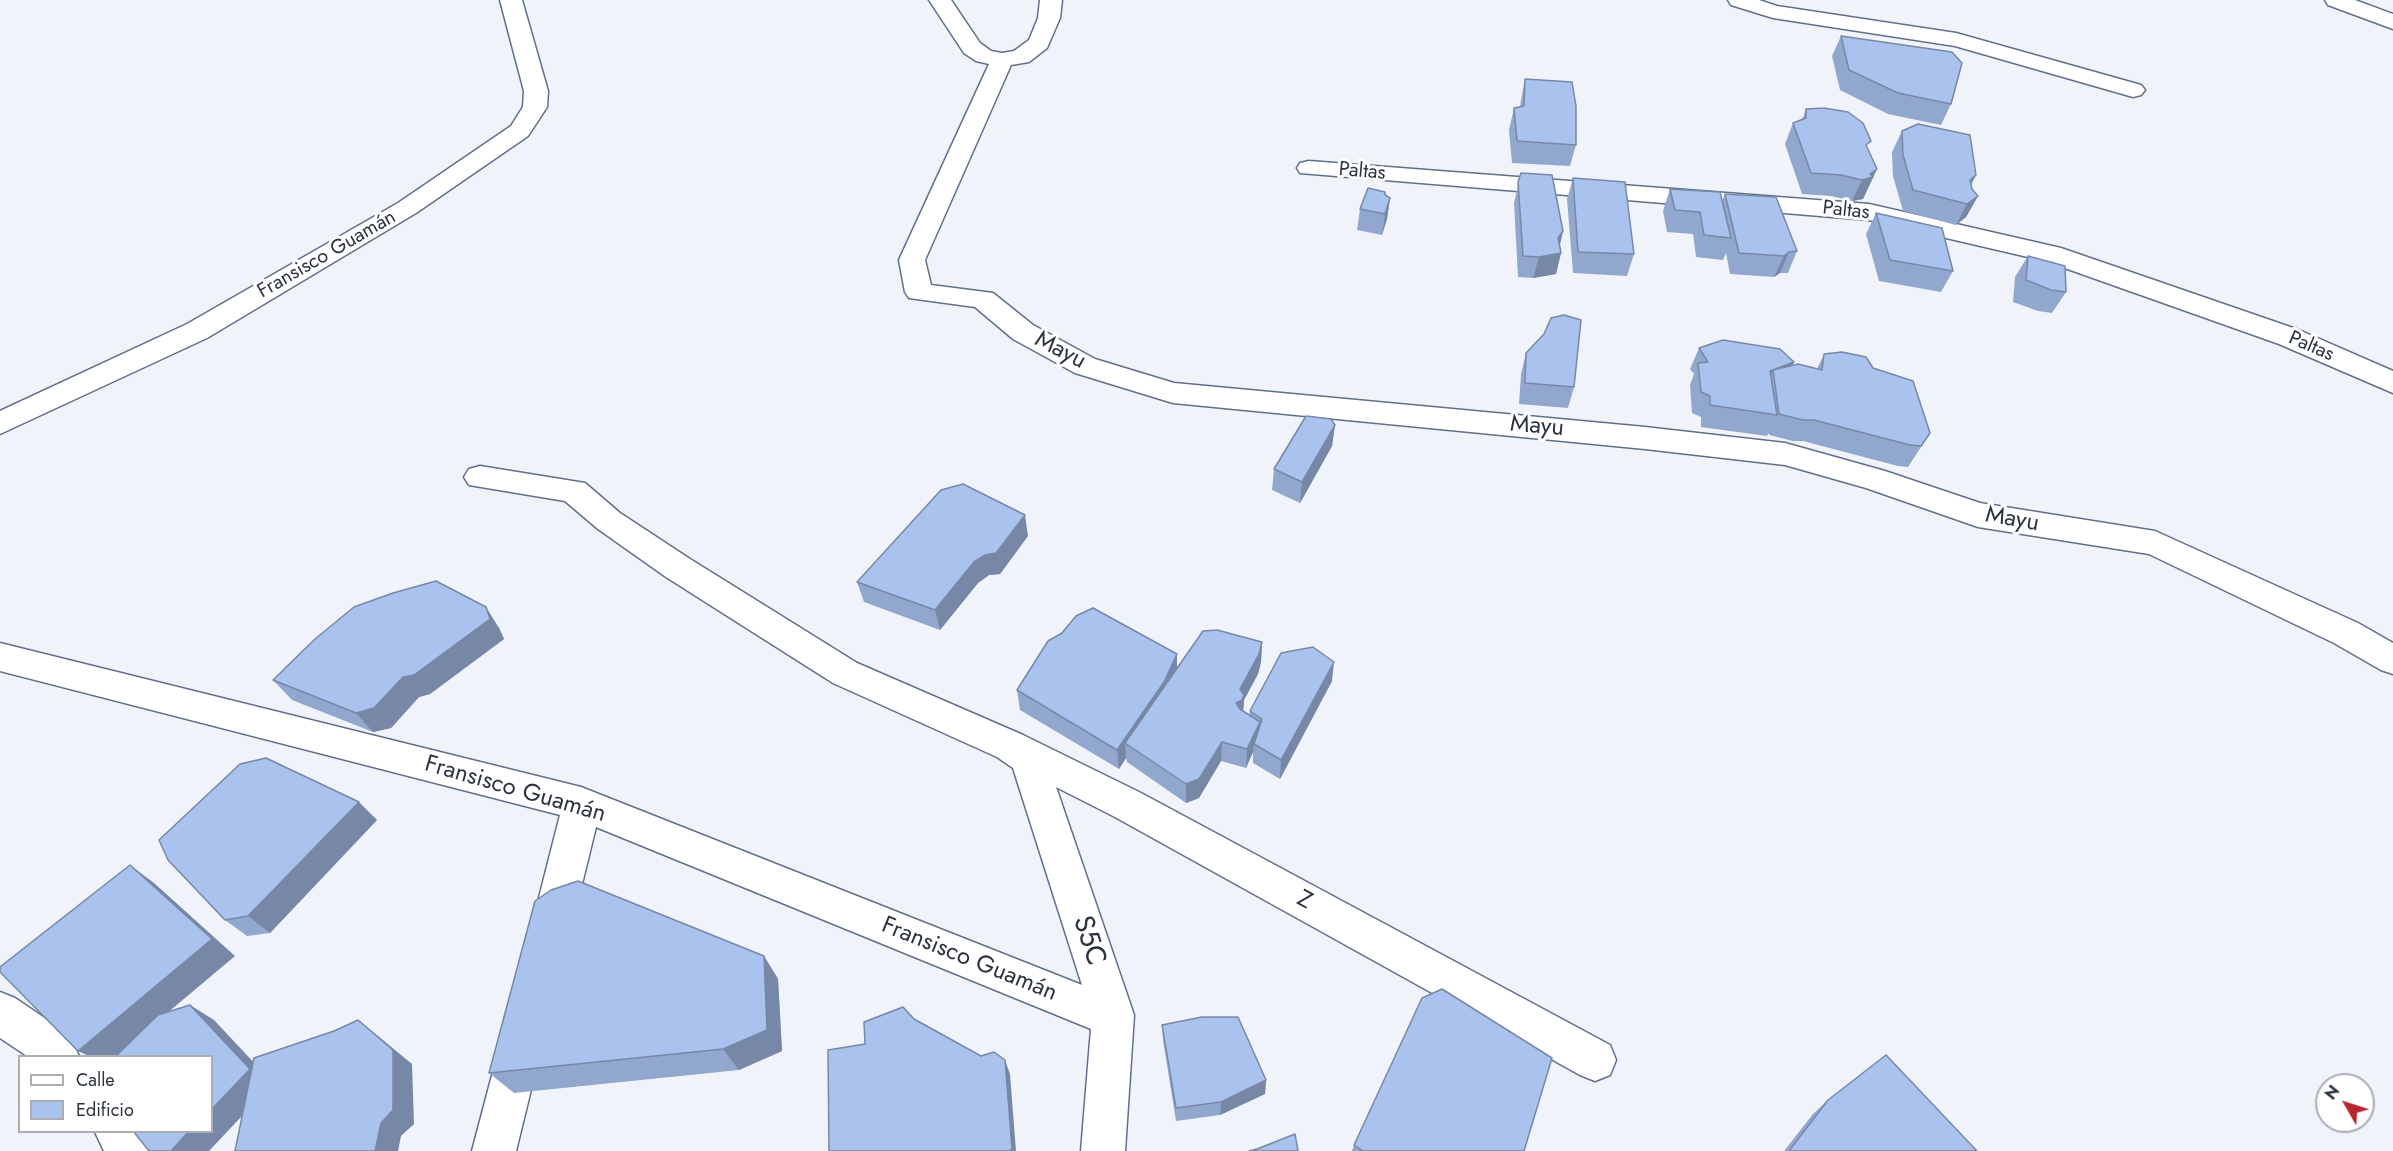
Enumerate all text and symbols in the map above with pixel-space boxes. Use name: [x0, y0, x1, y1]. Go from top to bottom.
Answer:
street label: Paltas: [1338, 158, 1386, 186]
street label: Paltas: [1821, 197, 1871, 225]
street label: Fransisco Guamán: [254, 206, 400, 304]
street label: Mayu: [1029, 326, 1091, 376]
street label: Paltas: [2285, 327, 2337, 367]
street label: Mayu: [1509, 410, 1565, 444]
street label: Mayu: [1983, 501, 2041, 539]
street label: Fransisco Guamán: [421, 750, 609, 830]
street label: Z: [1291, 885, 1317, 917]
street label: Fransisco Guamán: [877, 912, 1061, 1008]
street label: S5C: [1064, 912, 1112, 970]
legend: [18, 1055, 213, 1133]
text: Calle: [76, 1067, 115, 1093]
north arrow: [2315, 1073, 2375, 1133]
text: N: [2319, 1080, 2345, 1105]
text: Edificio: [76, 1097, 134, 1123]

